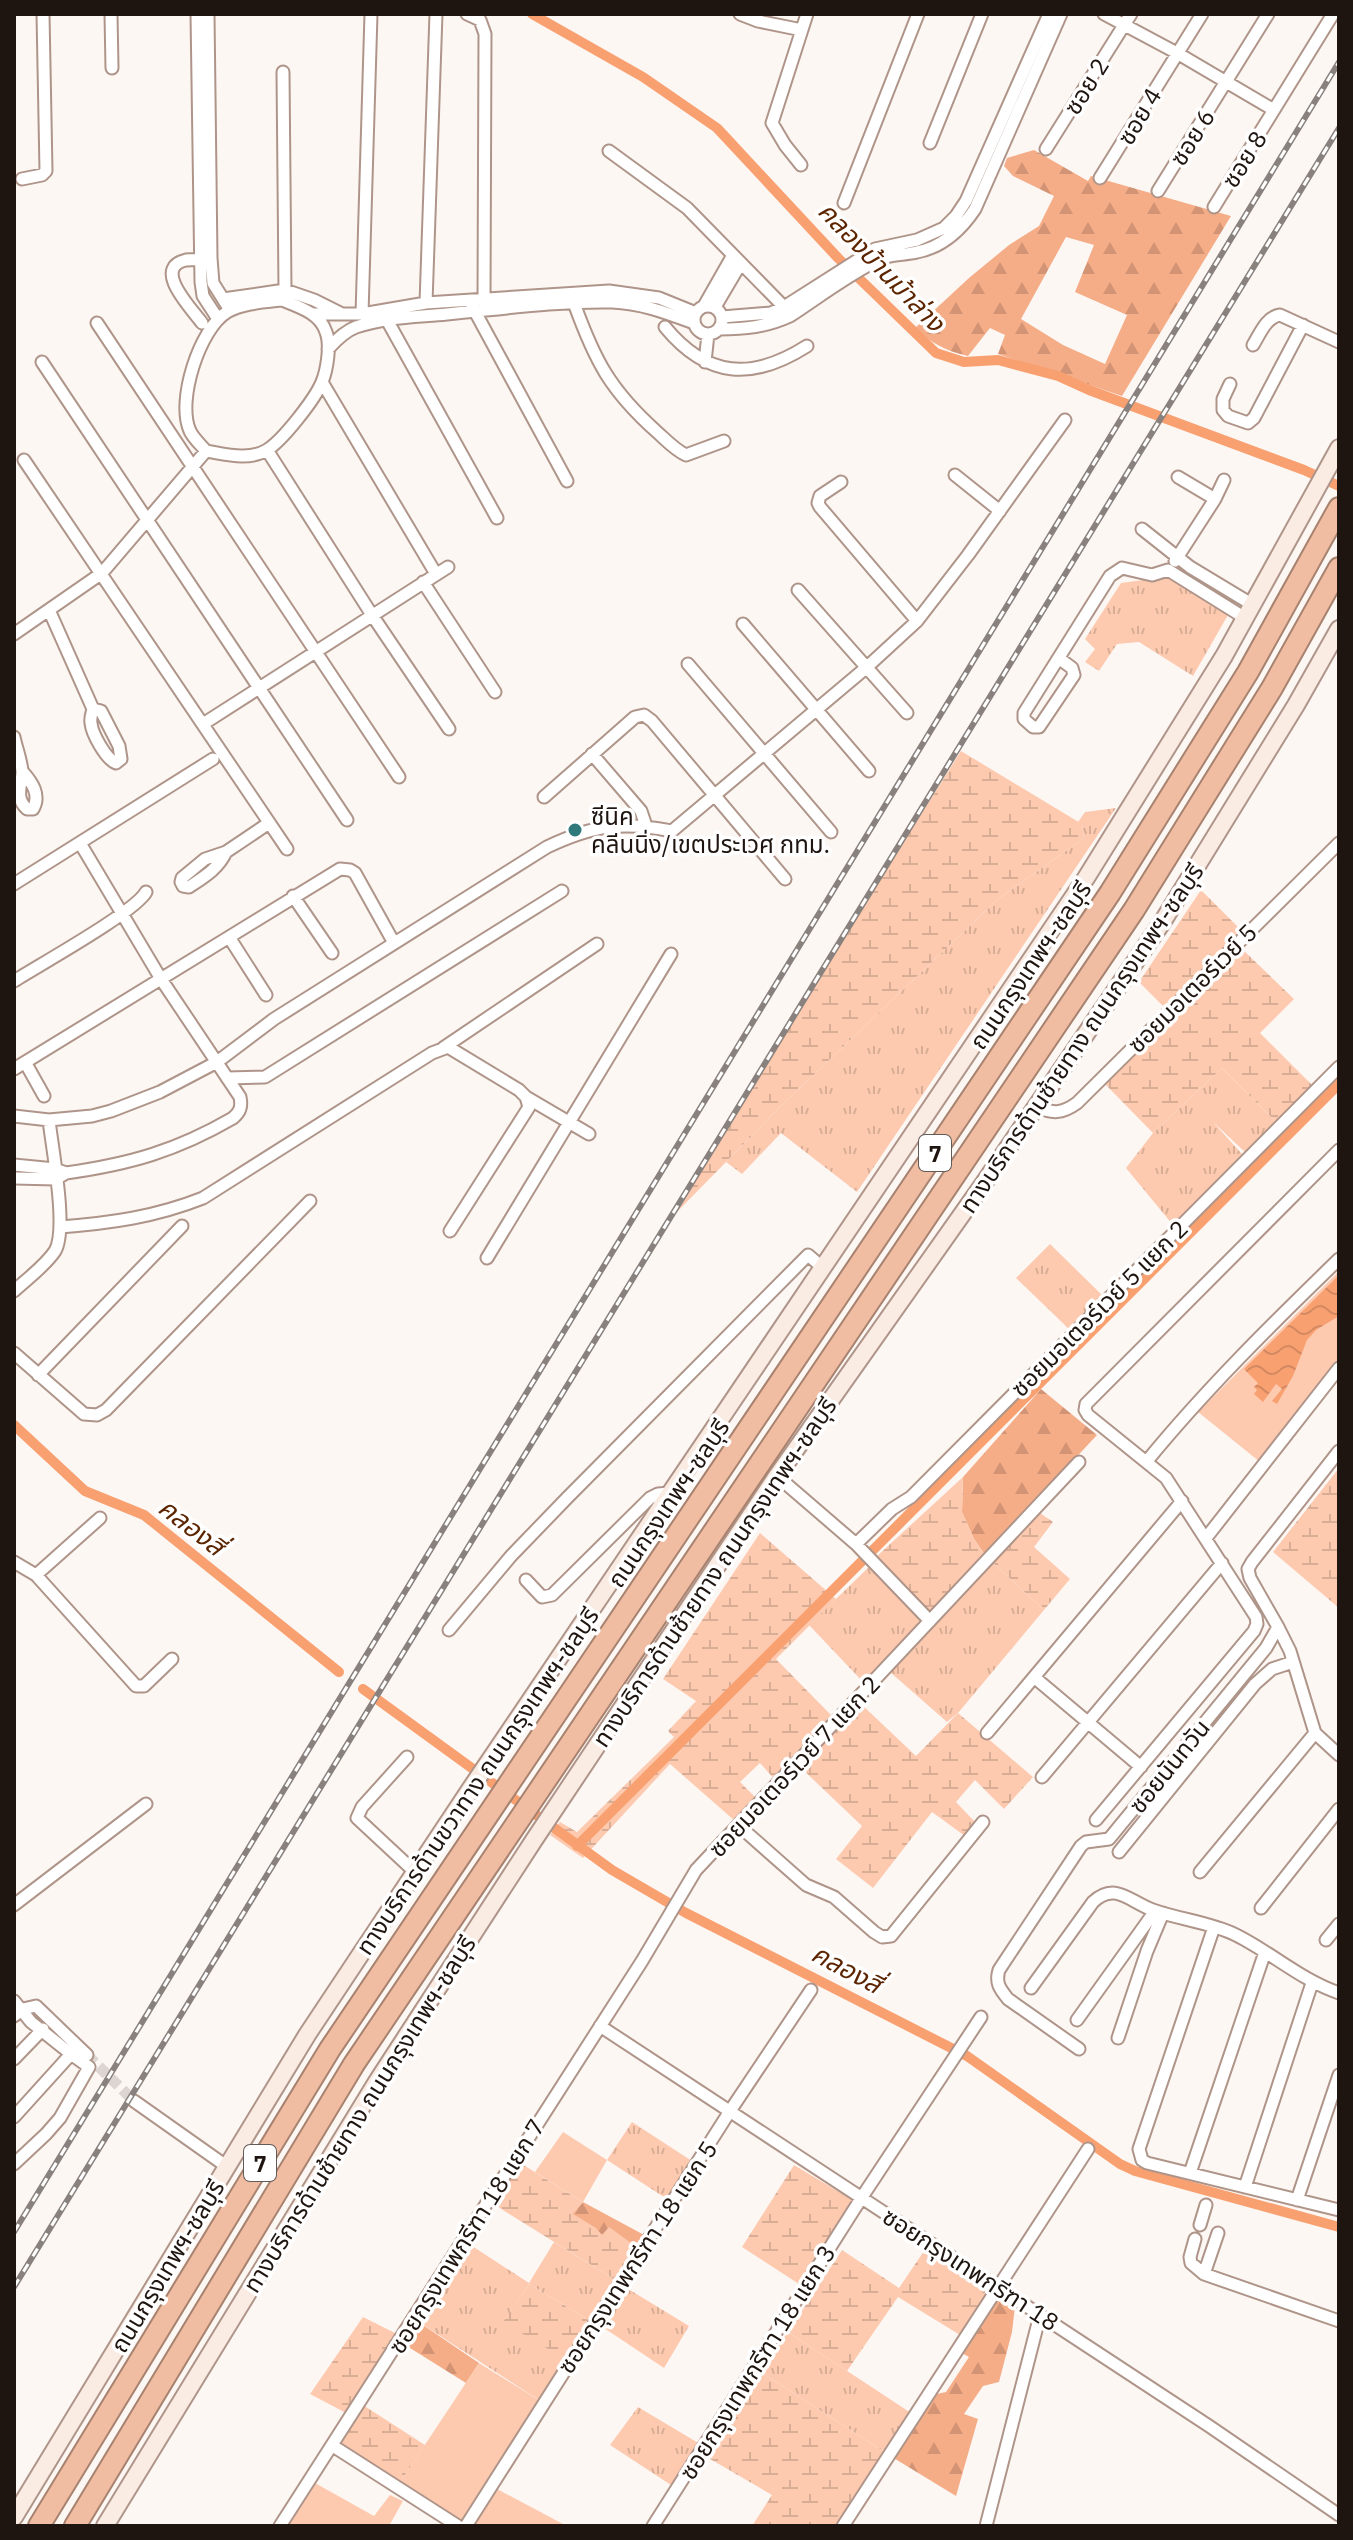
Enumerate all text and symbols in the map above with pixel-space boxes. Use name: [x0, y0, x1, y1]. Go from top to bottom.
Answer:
street label: ซอย 2: [1056, 51, 1116, 121]
street label: ซอย 4: [1109, 81, 1169, 151]
street label: ซอย 6: [1162, 102, 1222, 172]
street label: ซอย 8: [1214, 124, 1274, 194]
water label: คลองบ้านม้าล่าง: [811, 194, 953, 339]
place label: ซีนิค คลีนนิ่ง/เขตประเวศ กทม.: [591, 800, 830, 860]
marker: ซีนิค คลีนนิ่ง/เขตประเวศ กทม.: [566, 821, 584, 839]
street label: ทางบริการด้านซ้ายทาง ถนนกรุงเทพฯ-ชลบุรี: [952, 857, 1210, 1219]
street label: ถนนกรุงเทพฯ-ชลบุรี: [962, 875, 1098, 1055]
street label: ซอยมอเตอร์เวย์ 5: [1120, 916, 1264, 1060]
road number: 7: [919, 1135, 951, 1171]
street label: ซอยมอเตอร์เวย์ 5 แยก 2: [1004, 1213, 1194, 1403]
street label: ทางบริการด้านซ้ายทาง ถนนกรุงเทพฯ-ชลบุรี: [585, 1391, 843, 1753]
street label: ถนนกรุงเทพฯ-ชลบุรี: [600, 1413, 736, 1593]
water label: คลองสี่: [152, 1490, 236, 1566]
street label: ทางบริการด้านขวาทาง ถนนกรุงเทพฯ-ชลบุรี: [348, 1601, 606, 1961]
street label: ซอยมอเตอร์เวย์ 7 แยก 2: [701, 1668, 887, 1864]
street label: ซอยนันทวัน: [1121, 1712, 1217, 1820]
street label: ทางบริการด้านซ้ายทาง ถนนกรุงเทพฯ-ชลบุรี: [235, 1929, 483, 2299]
water label: คลองสี่: [806, 1935, 892, 2003]
street label: ซอยกรุงเทพกรีฑา 18 แยก 7: [381, 2112, 551, 2360]
street label: ซอยกรุงเทพกรีฑา 18 แยก 5: [550, 2134, 724, 2380]
road number: 7: [244, 2145, 276, 2181]
street label: ถนนกรุงเทพฯ-ชลบุรี: [103, 2174, 231, 2358]
street label: ซอยกรุงเทพกรีฑา 18: [877, 2200, 1065, 2338]
street label: ซอยกรุงเทพกรีฑา 18 แยก 3: [672, 2238, 842, 2486]

